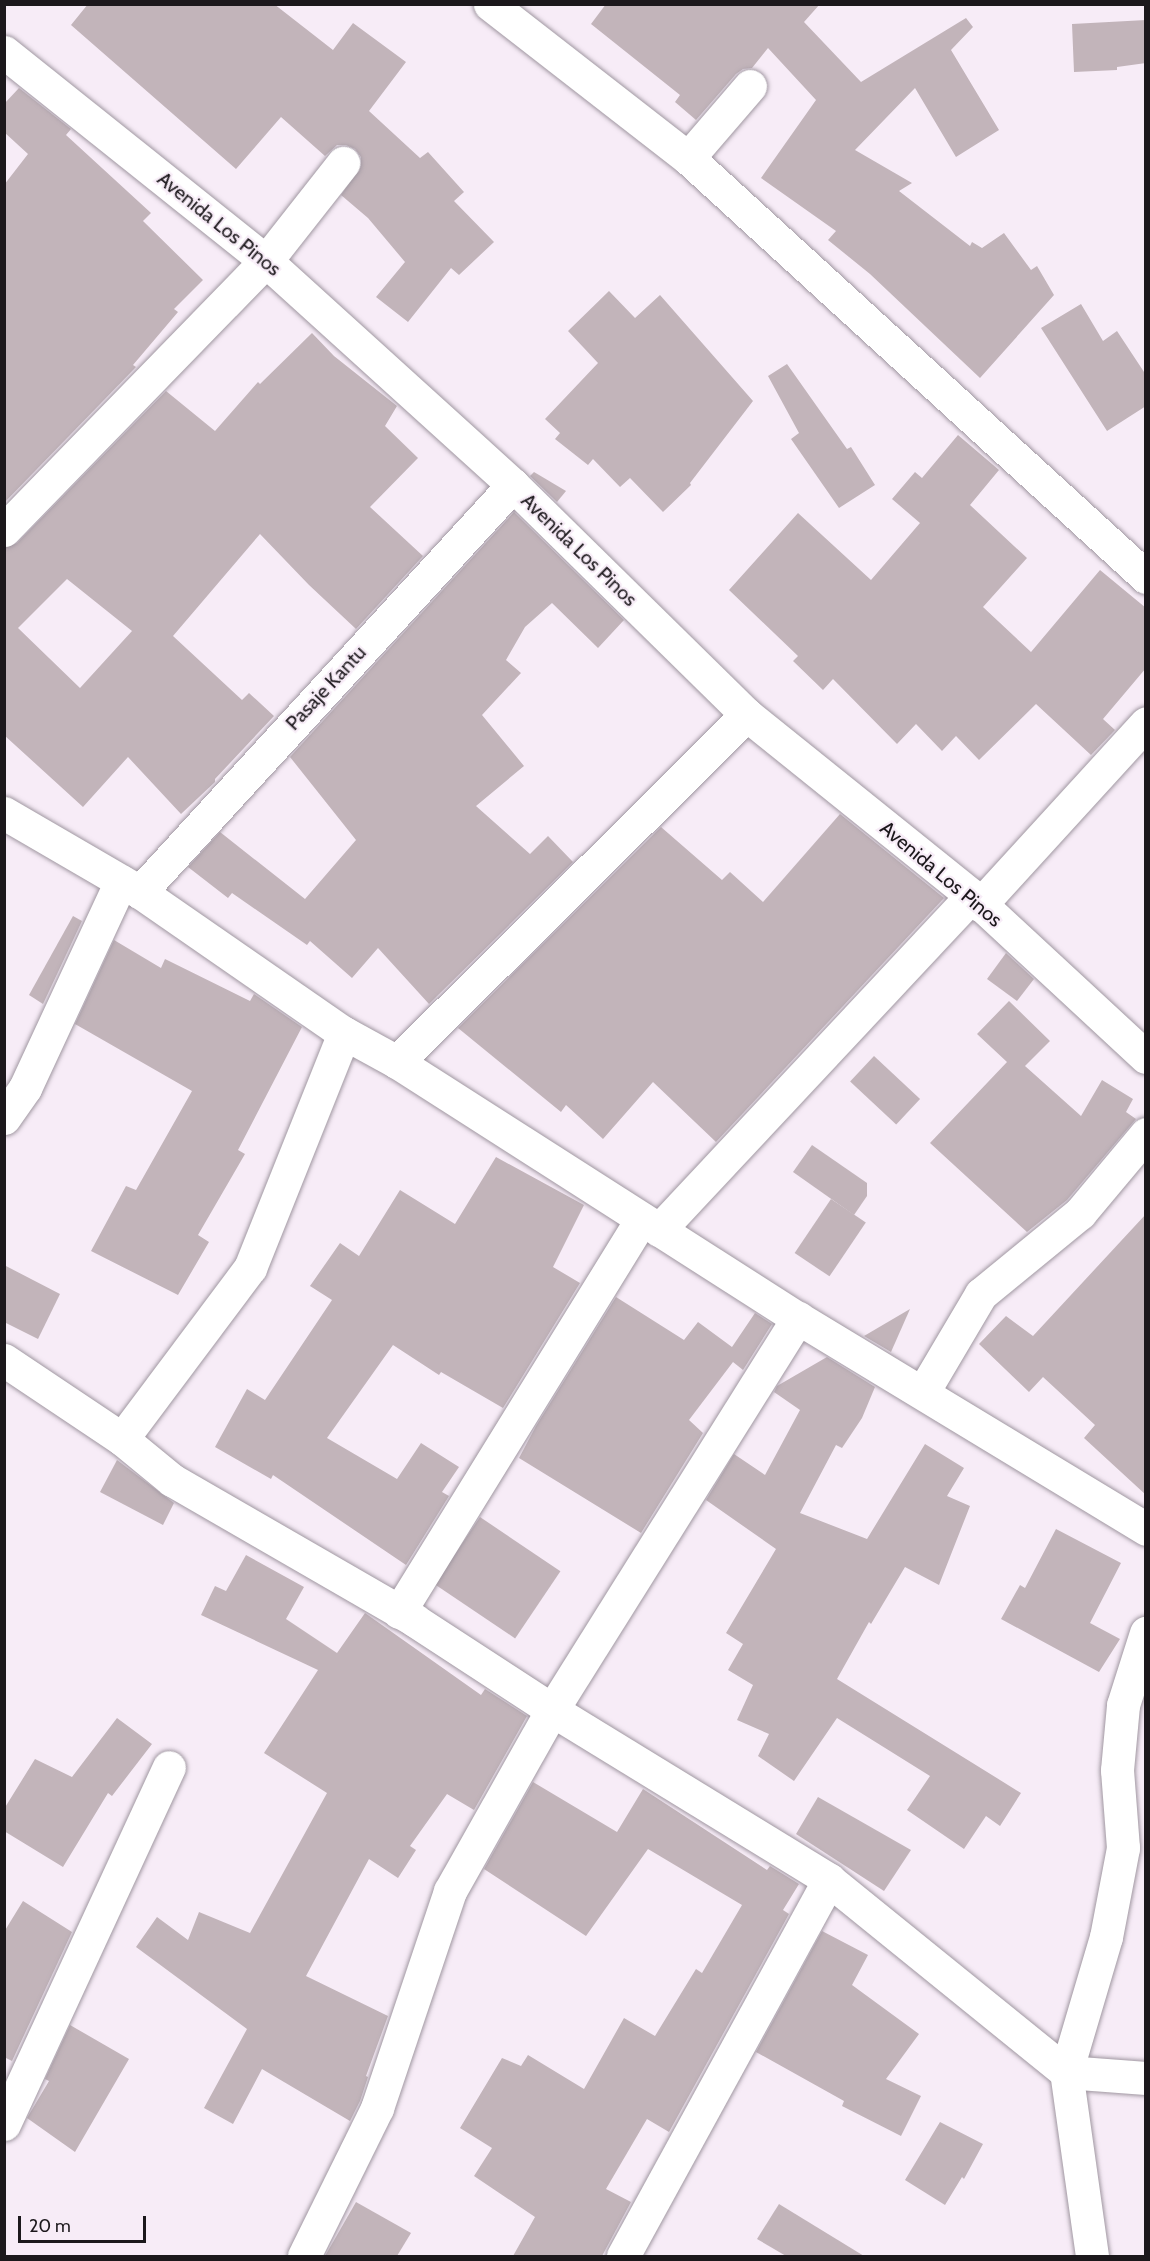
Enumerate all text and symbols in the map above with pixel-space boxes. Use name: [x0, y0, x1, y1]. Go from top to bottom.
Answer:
street label: Avenida Los Pinos: [152, 167, 286, 281]
street label: Avenida Los Pinos: [516, 489, 642, 611]
street label: Pasaje Kantu: [281, 641, 371, 735]
street label: Avenida Los Pinos: [875, 816, 1007, 932]
scale bar: [21, 2204, 148, 2242]
text: 20 m: [29, 2215, 71, 2237]

